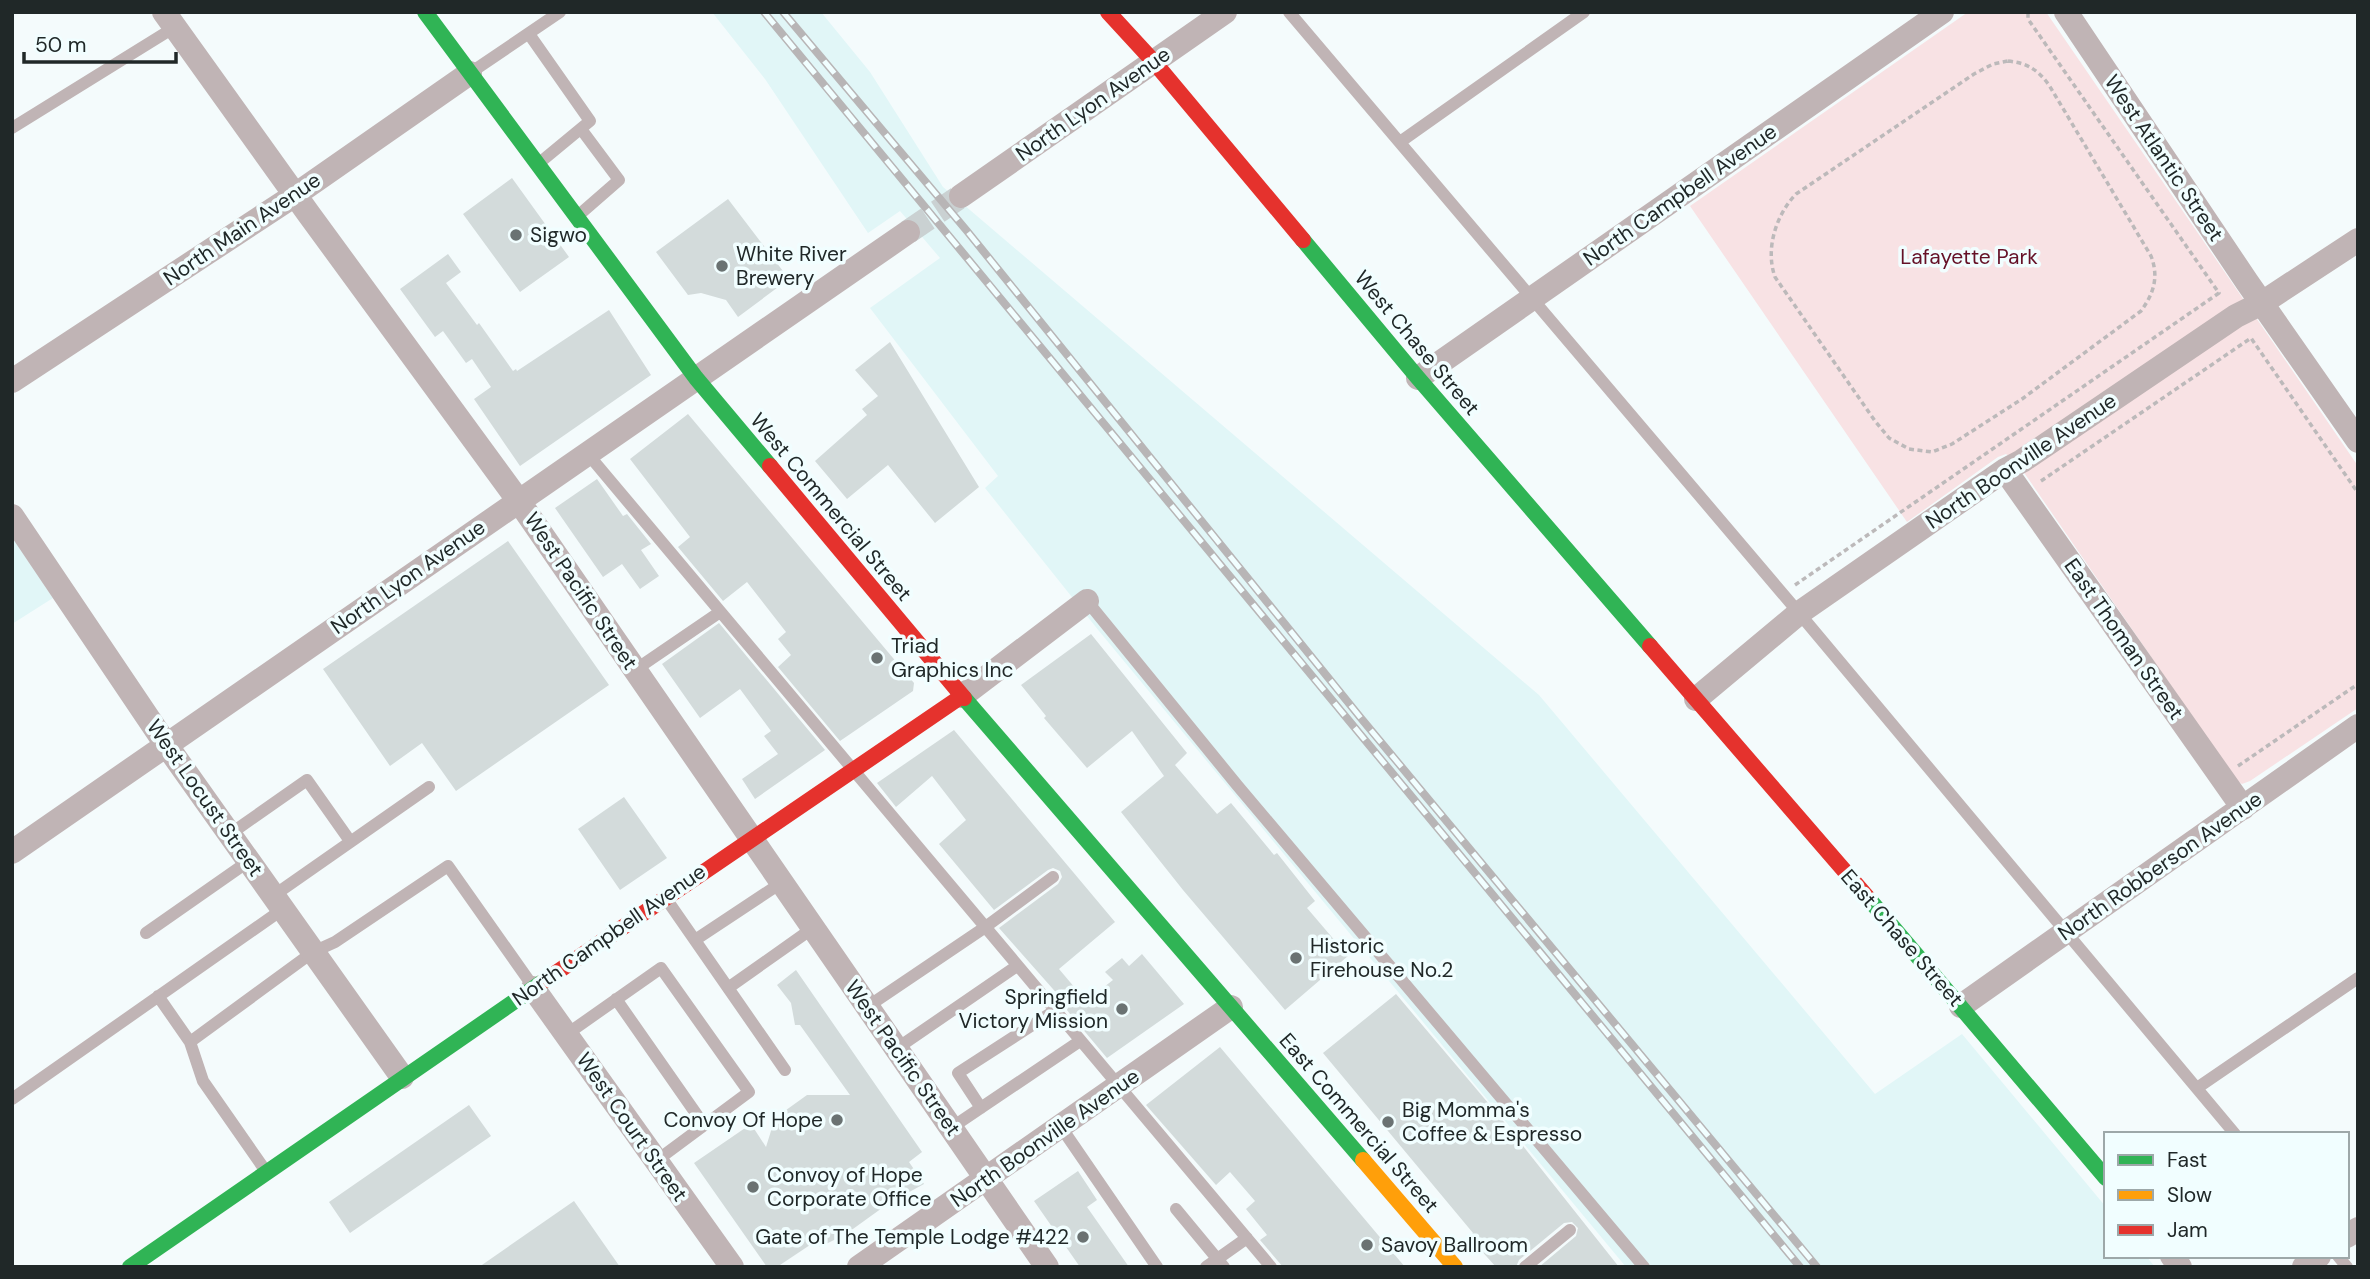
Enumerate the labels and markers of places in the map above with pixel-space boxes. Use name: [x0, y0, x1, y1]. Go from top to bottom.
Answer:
place label: Sigwo: [530, 221, 587, 249]
marker: Sigwo: [508, 227, 524, 243]
place label: White River Brewery: [736, 240, 847, 292]
marker: White River Brewery: [714, 258, 730, 274]
place label: Triad Graphics Inc: [891, 632, 1014, 684]
marker: Triad Graphics Inc: [869, 650, 885, 666]
place label: Historic Firehouse No.2: [1310, 932, 1453, 984]
marker: Historic Firehouse No.2: [1288, 950, 1304, 966]
place label: Springfield Victory Mission: [958, 983, 1108, 1035]
marker: Springfield Victory Mission: [1114, 1001, 1130, 1017]
place label: Big Momma's Coffee & Espresso: [1402, 1096, 1582, 1148]
place label: Convoy Of Hope: [663, 1106, 823, 1134]
marker: Convoy Of Hope: [829, 1112, 845, 1128]
marker: Big Momma's Coffee & Espresso: [1380, 1114, 1396, 1130]
place label: Convoy of Hope Corporate Office: [767, 1161, 931, 1213]
marker: Convoy of Hope Corporate Office: [745, 1179, 761, 1195]
place label: Gate of The Temple Lodge #422: [755, 1223, 1069, 1251]
marker: Gate of The Temple Lodge #422: [1075, 1229, 1091, 1245]
place label: Savoy Ballroom: [1381, 1231, 1528, 1259]
marker: Savoy Ballroom: [1359, 1237, 1375, 1253]

